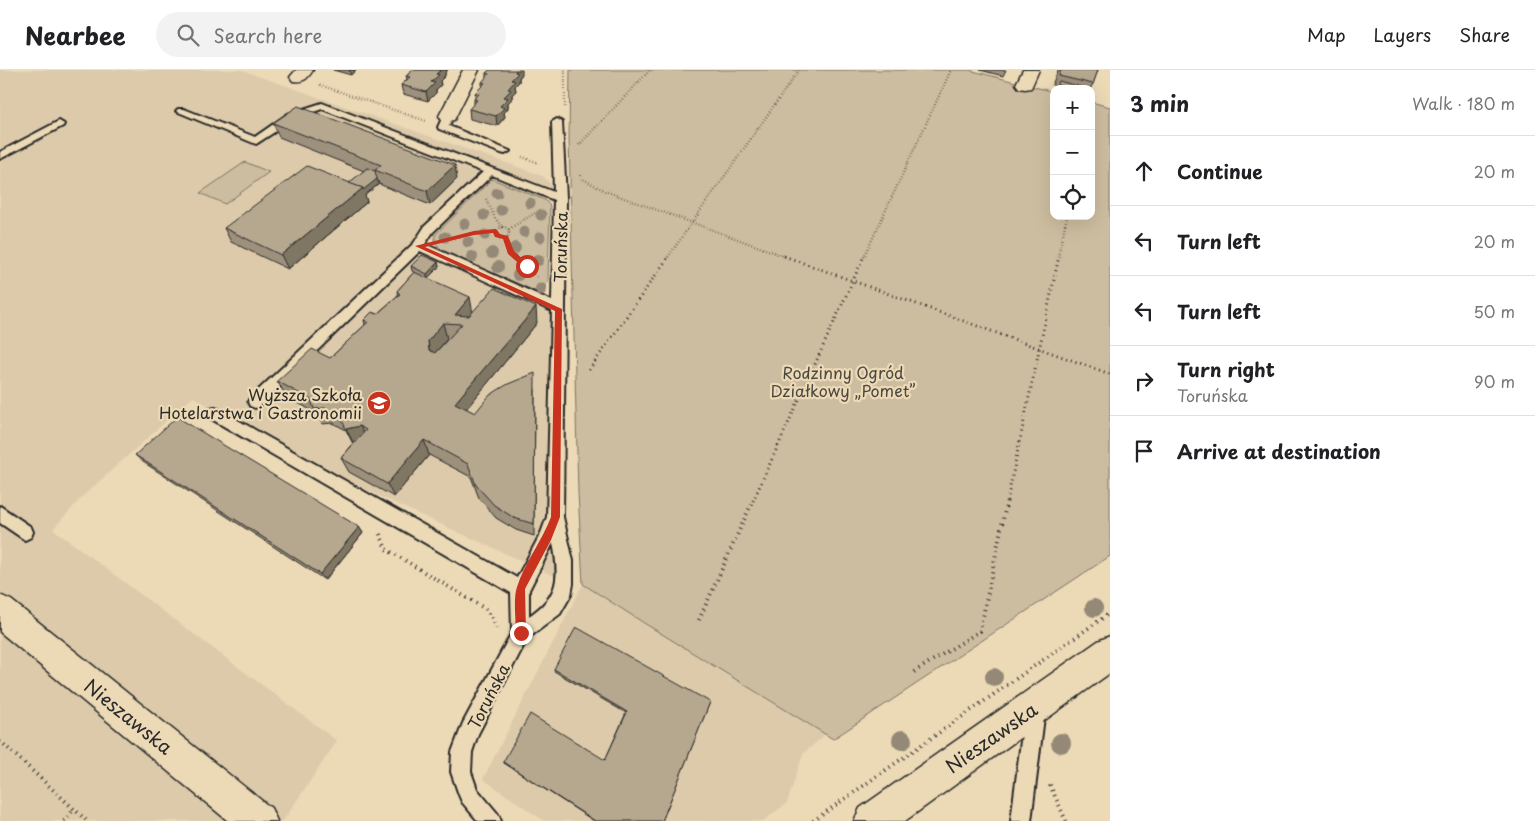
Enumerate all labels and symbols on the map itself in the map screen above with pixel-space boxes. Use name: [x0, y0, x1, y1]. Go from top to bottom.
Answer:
street label: Toruńska: [547, 211, 573, 283]
route start: [516, 255, 539, 278]
park label: Rodzinny Ogród Działkowy „Pomet”: [770, 360, 916, 402]
place label: Wyższa Szkoła Hotelarstwa i Gastronomii: [159, 382, 362, 424]
school or university icon: Wyższa Szkoła Hotelarstwa i Gastronomii: [366, 390, 392, 416]
route end: [510, 622, 533, 645]
street label: Toruńska: [461, 659, 515, 733]
street label: Nieszawska: [79, 672, 179, 761]
street label: Nieszawska: [939, 695, 1043, 779]

